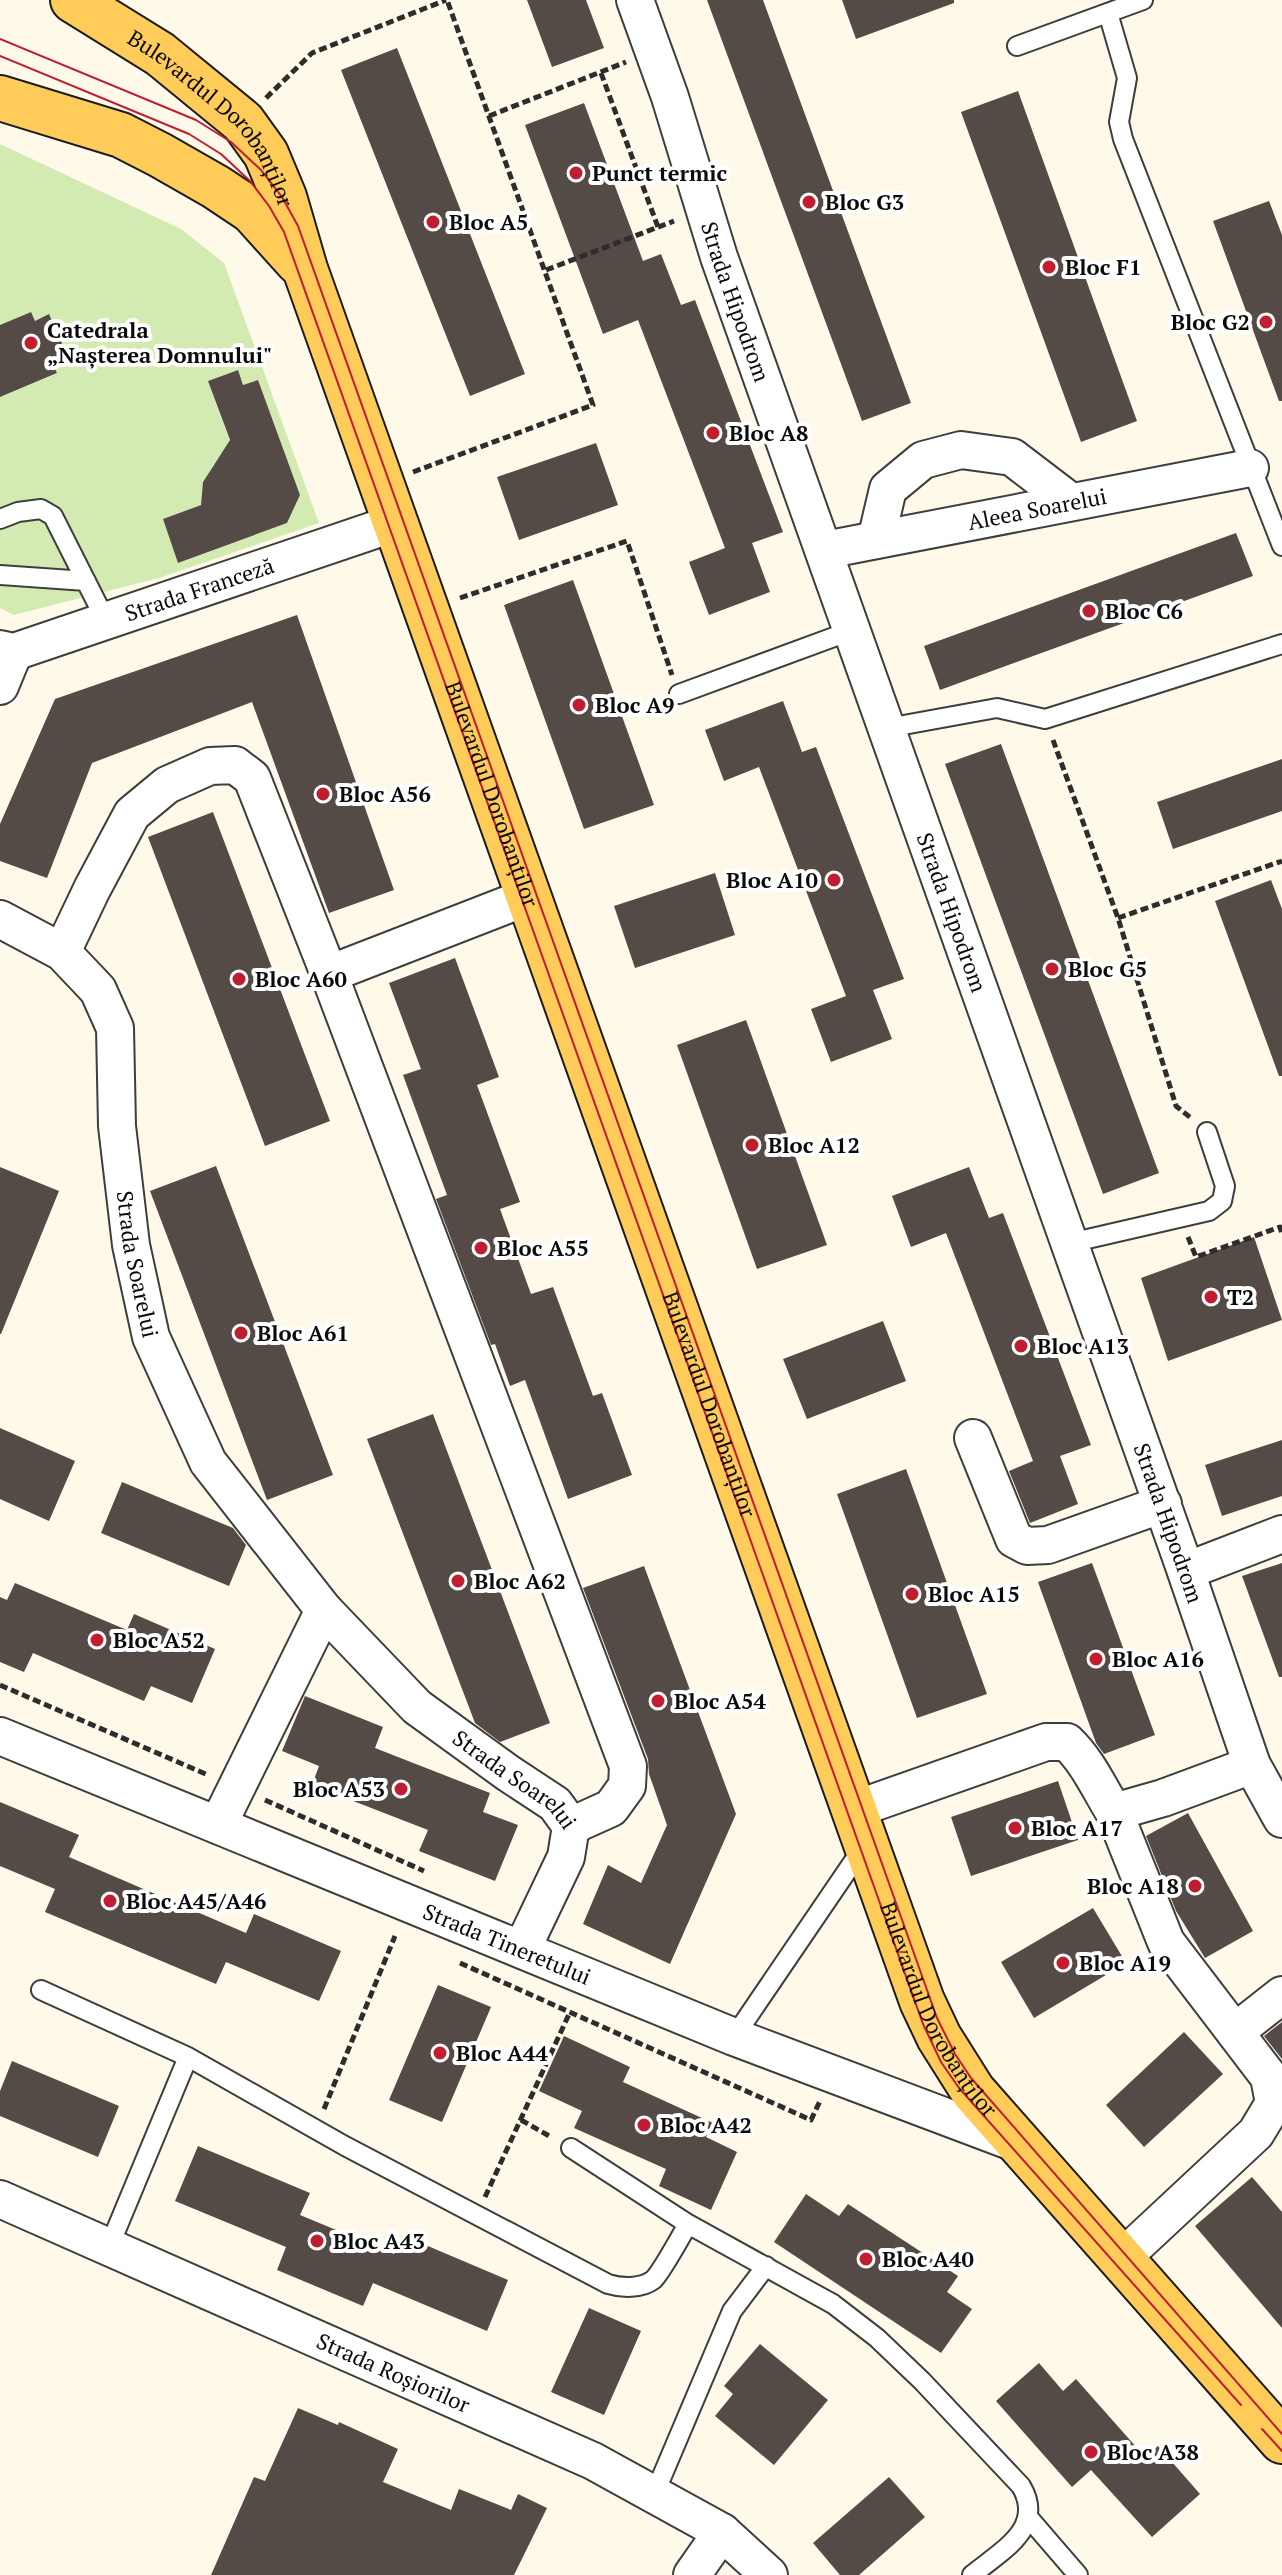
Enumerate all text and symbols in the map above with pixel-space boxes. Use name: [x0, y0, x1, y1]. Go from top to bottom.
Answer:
street label: Bulevardul Dorobanților: [123, 23, 301, 210]
place label: Punct termic: [592, 158, 728, 187]
marker: Punct termic: [567, 164, 585, 182]
place label: Bloc G3: [825, 187, 904, 216]
marker: Bloc G3: [800, 193, 818, 211]
place label: Bloc A5: [449, 207, 529, 236]
marker: Bloc A5: [424, 213, 442, 231]
street label: Strada Hipodrom: [695, 218, 777, 385]
place label: Bloc F1: [1065, 252, 1141, 281]
marker: Bloc F1: [1040, 258, 1058, 276]
place label: Bloc G2: [1171, 307, 1250, 336]
marker: Bloc G2: [1257, 313, 1275, 331]
place label: Catedrala „Nașterea Domnului": [47, 315, 272, 369]
marker: Catedrala „Nașterea Domnului": [22, 334, 40, 352]
place label: Bloc A8: [729, 418, 809, 447]
marker: Bloc A8: [704, 424, 722, 442]
street label: Aleea Soarelui: [965, 481, 1109, 536]
street label: Strada Franceză: [121, 550, 277, 627]
place label: Bloc C6: [1105, 596, 1183, 625]
marker: Bloc C6: [1080, 602, 1098, 620]
street label: Bulevardul Dorobanților: [439, 677, 546, 911]
place label: Bloc A9: [595, 690, 675, 719]
marker: Bloc A9: [570, 696, 588, 714]
place label: Bloc A56: [339, 779, 431, 808]
marker: Bloc A56: [314, 785, 332, 803]
street label: Strada Hipodrom: [911, 829, 994, 996]
place label: Bloc A10: [726, 865, 818, 894]
marker: Bloc A10: [825, 871, 843, 889]
place label: Bloc G5: [1068, 954, 1147, 983]
marker: Bloc G5: [1043, 960, 1061, 978]
place label: Bloc A60: [255, 964, 347, 993]
marker: Bloc A60: [230, 970, 248, 988]
place label: Bloc A12: [768, 1130, 860, 1159]
marker: Bloc A12: [743, 1136, 761, 1154]
street label: Strada Soarelui: [111, 1189, 166, 1340]
place label: Bloc A55: [497, 1233, 589, 1262]
marker: Bloc A55: [472, 1239, 490, 1257]
place label: T2: [1227, 1282, 1254, 1311]
street label: Bulevardul Dorobanților: [656, 1287, 764, 1522]
marker: T2: [1202, 1288, 1220, 1306]
place label: Bloc A61: [257, 1318, 349, 1347]
marker: Bloc A61: [232, 1324, 250, 1342]
place label: Bloc A13: [1037, 1331, 1129, 1360]
marker: Bloc A13: [1012, 1337, 1030, 1355]
street label: Strada Hipodrom: [1128, 1439, 1211, 1607]
place label: Bloc A62: [474, 1566, 566, 1595]
marker: Bloc A62: [449, 1572, 467, 1590]
place label: Bloc A15: [928, 1579, 1020, 1608]
marker: Bloc A15: [903, 1585, 921, 1603]
place label: Bloc A52: [113, 1625, 205, 1654]
marker: Bloc A52: [88, 1631, 106, 1649]
place label: Bloc A16: [1112, 1644, 1204, 1673]
marker: Bloc A16: [1087, 1650, 1105, 1668]
place label: Bloc A54: [674, 1686, 766, 1715]
marker: Bloc A54: [649, 1692, 667, 1710]
street label: Strada Soarelui: [447, 1723, 583, 1835]
place label: Bloc A53: [293, 1774, 385, 1803]
marker: Bloc A53: [392, 1780, 410, 1798]
place label: Bloc A17: [1031, 1813, 1123, 1842]
marker: Bloc A17: [1006, 1819, 1024, 1837]
place label: Bloc A18: [1087, 1871, 1179, 1900]
marker: Bloc A18: [1186, 1877, 1204, 1895]
place label: Bloc A45/A46: [126, 1886, 266, 1915]
marker: Bloc A45/A46: [101, 1892, 119, 1910]
street label: Strada Tineretului: [419, 1896, 595, 1991]
street label: Bulevardul Dorobanților: [874, 1898, 1004, 2123]
place label: Bloc A19: [1079, 1948, 1171, 1977]
marker: Bloc A19: [1054, 1954, 1072, 1972]
place label: Bloc A44: [456, 2038, 548, 2067]
marker: Bloc A44: [431, 2044, 449, 2062]
place label: Bloc A42: [660, 2110, 752, 2139]
marker: Bloc A42: [635, 2116, 653, 2134]
place label: Bloc A43: [333, 2226, 425, 2255]
marker: Bloc A43: [308, 2232, 326, 2250]
place label: Bloc A40: [882, 2244, 974, 2273]
marker: Bloc A40: [857, 2250, 875, 2268]
street label: Strada Roșiorilor: [312, 2326, 475, 2419]
place label: Bloc A38: [1107, 2437, 1199, 2466]
marker: Bloc A38: [1082, 2443, 1100, 2461]

